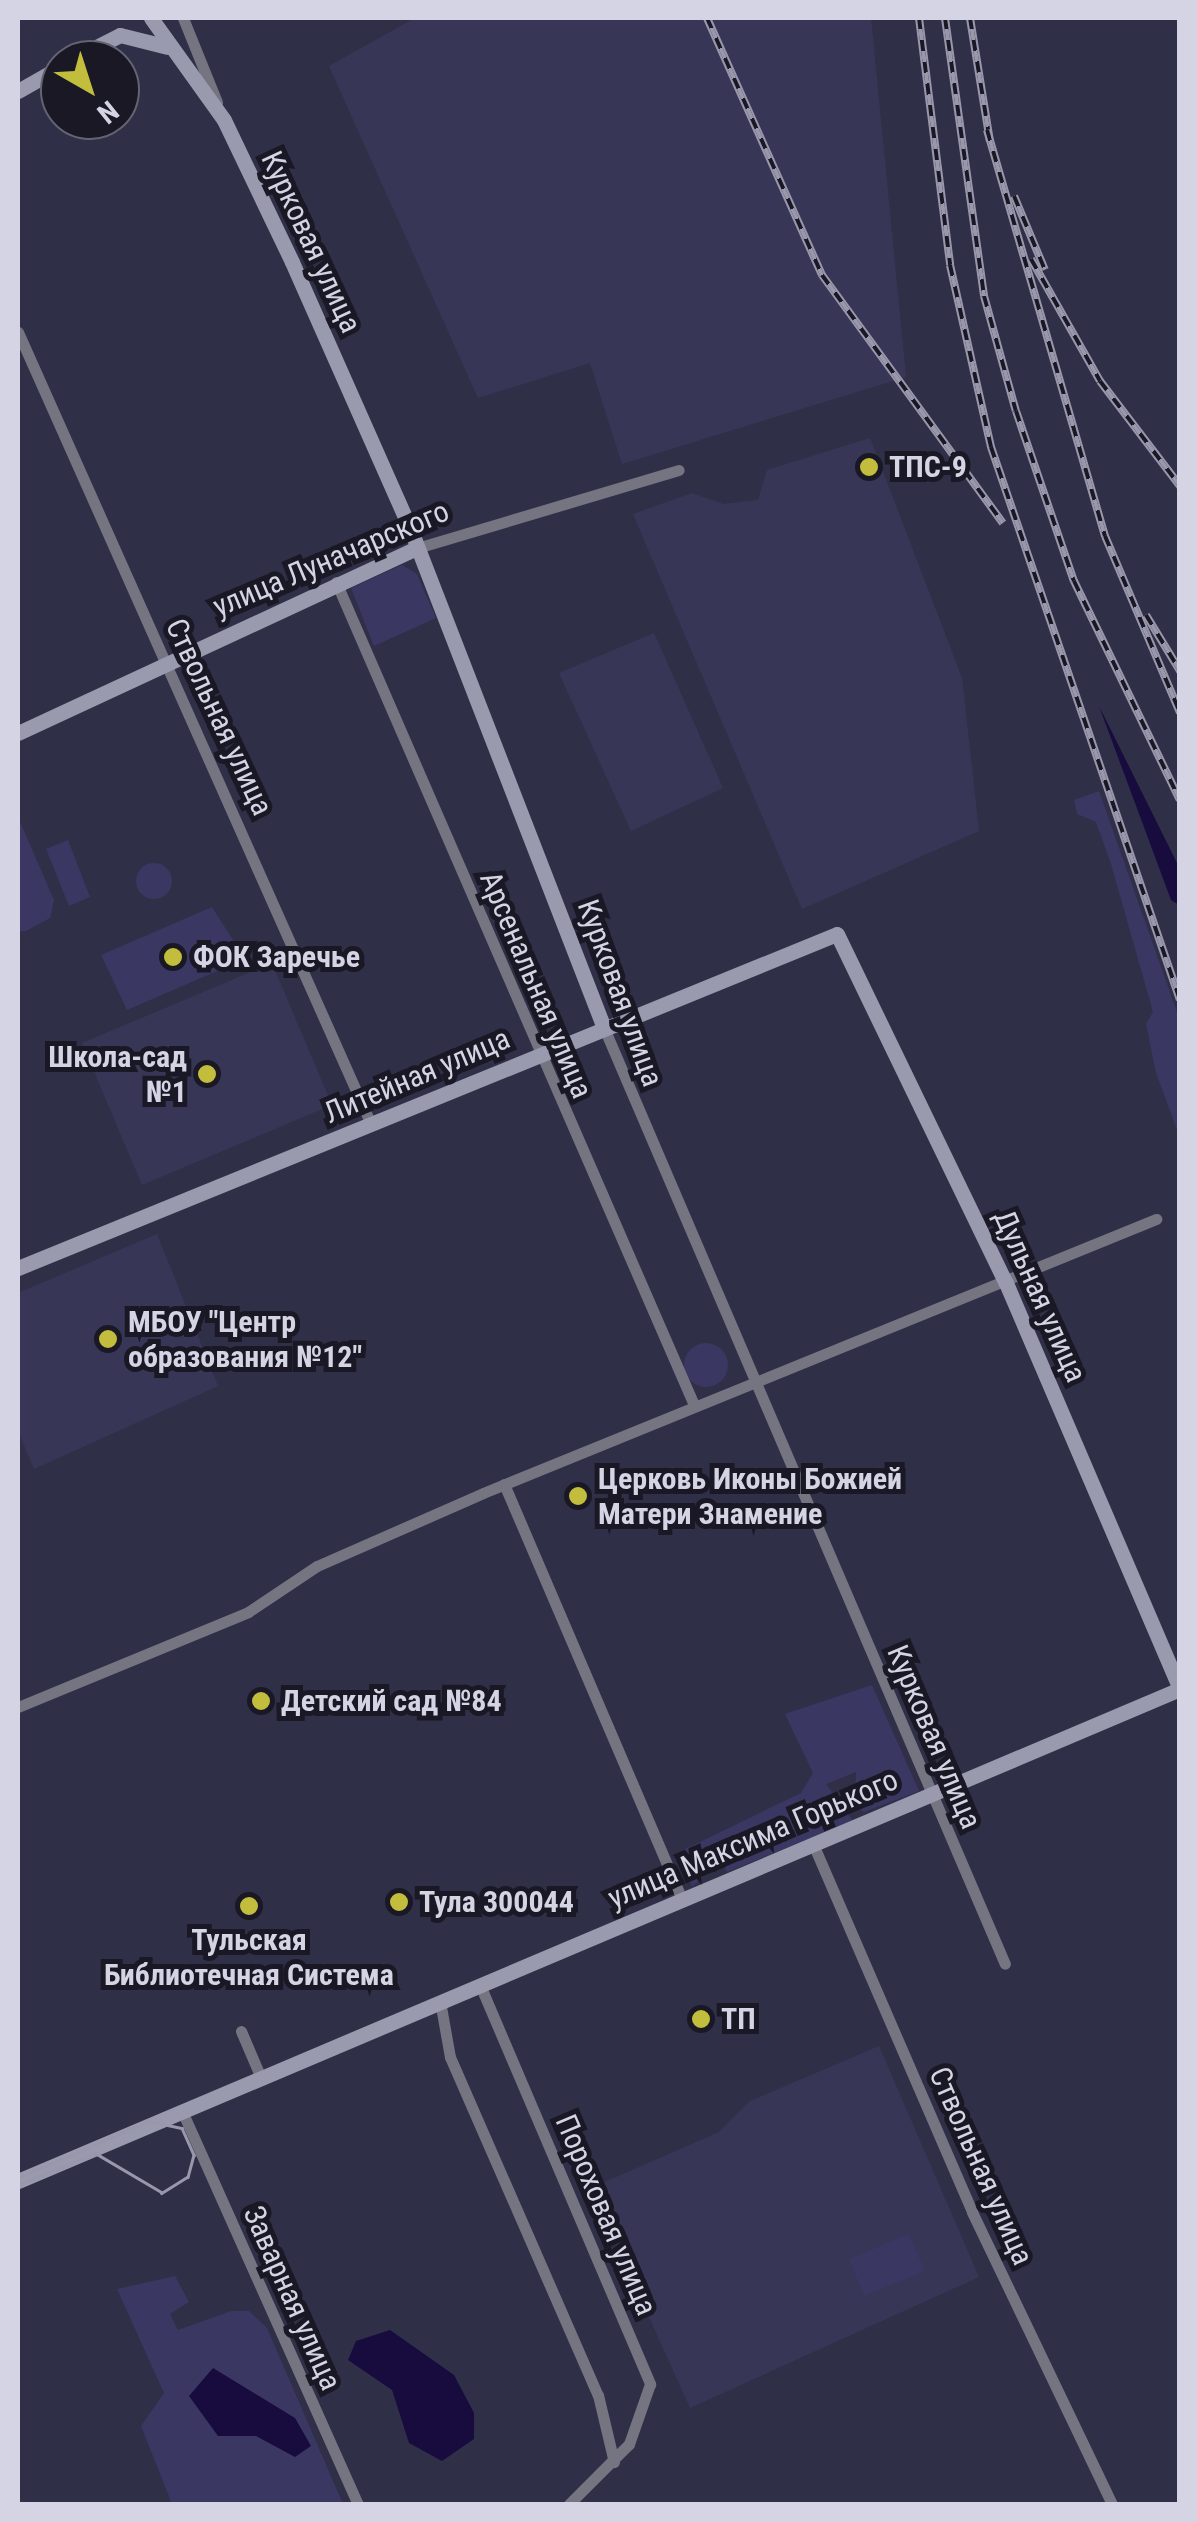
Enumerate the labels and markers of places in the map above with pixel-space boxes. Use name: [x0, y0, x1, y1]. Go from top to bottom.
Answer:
place label: ТПС-9: [889, 449, 967, 485]
marker: ТПС-9: [858, 456, 880, 478]
place label: ФОК Заречье: [193, 939, 360, 975]
marker: ФОК Заречье: [162, 946, 184, 968]
place label: Школа-сад №1: [48, 1039, 187, 1110]
marker: Школа-сад №1: [196, 1063, 218, 1085]
place label: МБОУ "Центр образования №12": [128, 1304, 362, 1374]
marker: МБОУ "Центр образования №12": [97, 1328, 119, 1350]
place label: Церковь Иконы Божией Матери Знамение: [598, 1461, 902, 1532]
marker: Церковь Иконы Божией Матери Знамение: [567, 1485, 589, 1507]
place label: Детский сад №84: [281, 1683, 502, 1719]
marker: Детский сад №84: [250, 1690, 272, 1712]
place label: Тула 300044: [419, 1884, 574, 1920]
marker: Тула 300044: [388, 1891, 410, 1913]
marker: Тульская Библиотечная Система: [238, 1895, 260, 1917]
place label: Тульская Библиотечная Система: [104, 1922, 394, 1992]
place label: ТП: [721, 2001, 756, 2037]
marker: ТП: [690, 2008, 712, 2030]

